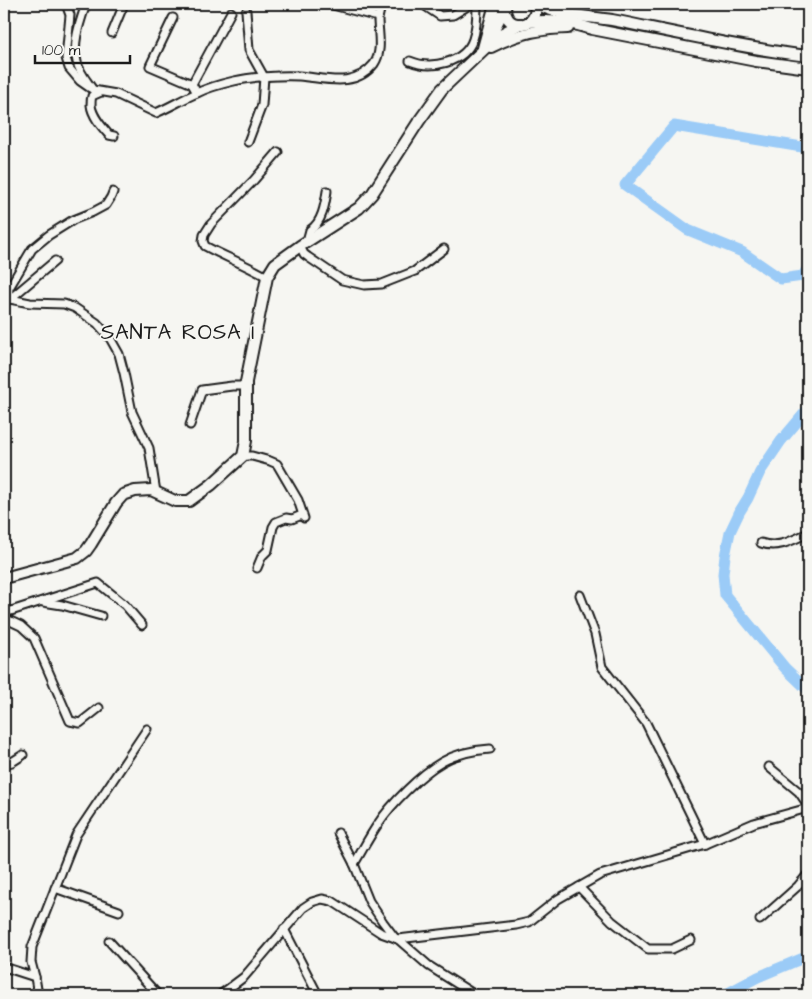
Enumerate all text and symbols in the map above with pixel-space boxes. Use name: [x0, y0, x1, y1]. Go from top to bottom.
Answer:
scale bar: [35, 32, 130, 64]
text: 100 m: [42, 40, 81, 61]
district label: SANTA ROSA I: [101, 318, 255, 347]

